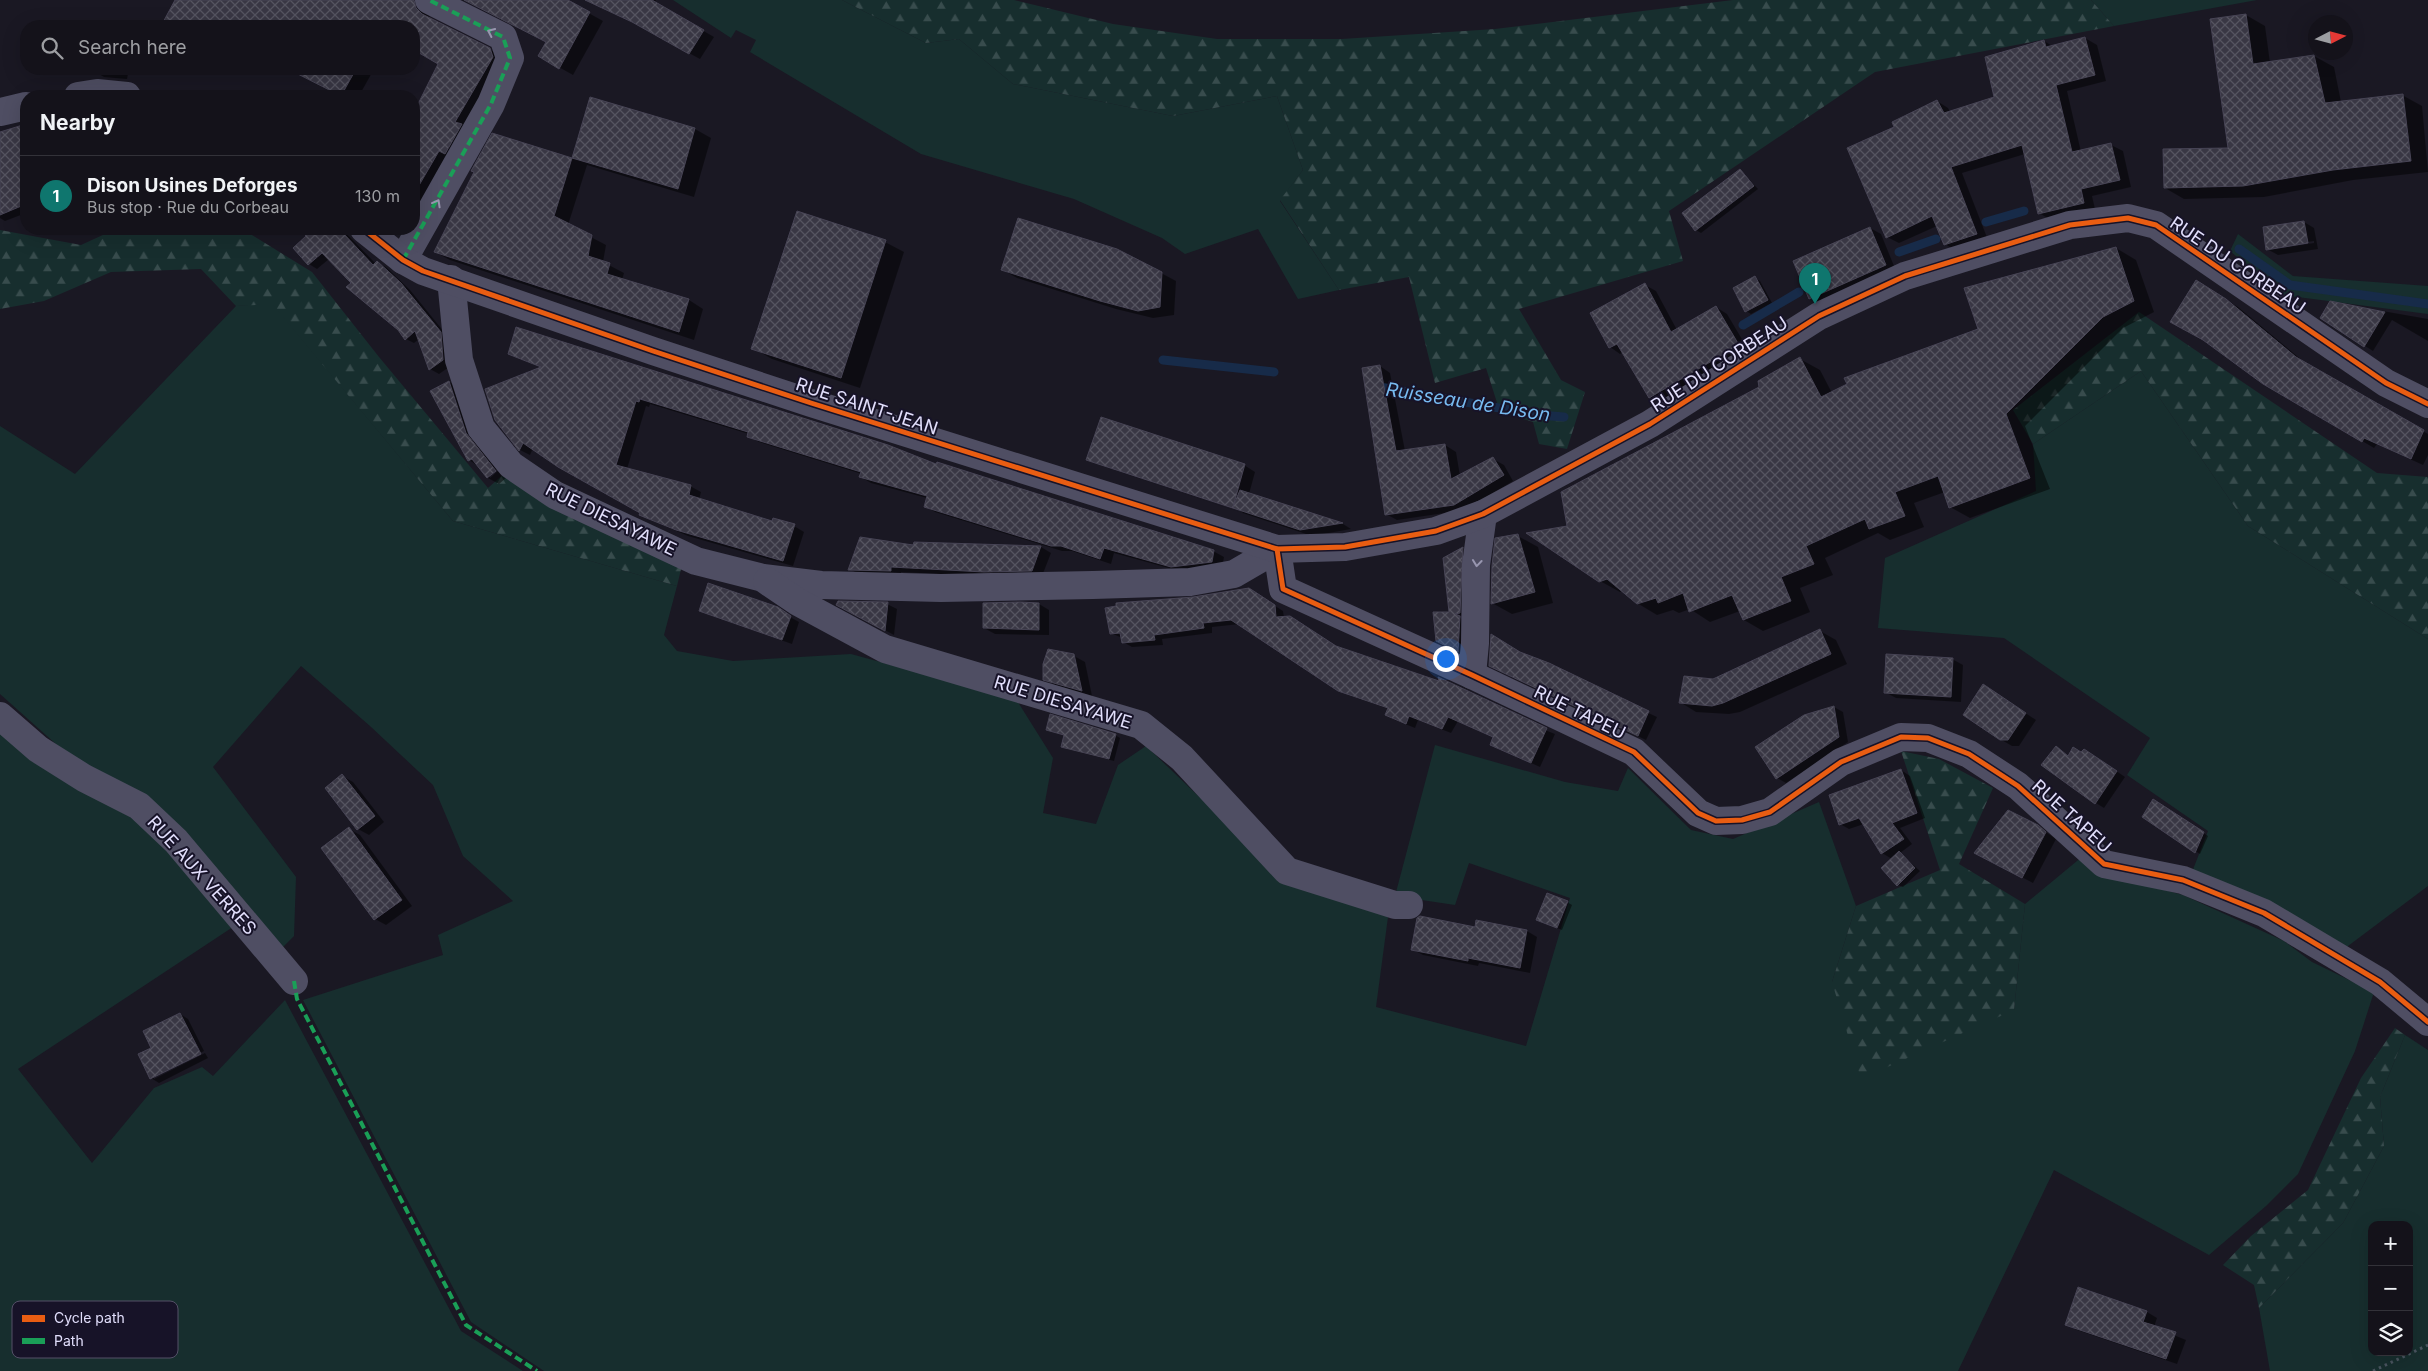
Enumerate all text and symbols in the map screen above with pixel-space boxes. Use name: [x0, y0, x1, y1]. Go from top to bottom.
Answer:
north arrow: [2308, 15, 2353, 60]
search box: [20, 20, 420, 75]
one-way arrow: [487, 27, 496, 38]
icon: search: [38, 34, 66, 62]
text: Search here: [78, 36, 187, 59]
text: Nearby: [40, 110, 115, 135]
text: Dison Usines Deforges: [87, 174, 298, 197]
text: 1: [53, 186, 59, 206]
text: 130 m: [355, 186, 400, 206]
text: Bus stop · Rue du Corbeau: [87, 197, 289, 217]
one-way arrow: [430, 199, 440, 208]
street label: RUE DU CORBEAU: [2166, 212, 2310, 318]
pin: 1: [1799, 263, 1831, 304]
street label: RUE DU CORBEAU: [1647, 312, 1791, 416]
street label: RUE SAINT-JEAN: [793, 373, 941, 439]
water label: Ruisseau de Dison: [1384, 378, 1552, 426]
street label: RUE DIESAYAWE: [542, 478, 680, 560]
one-way arrow: [1472, 559, 1483, 567]
your location: [1433, 646, 1459, 672]
street label: RUE DIESAYAWE: [992, 671, 1134, 733]
street label: RUE TAPEU: [1531, 681, 1629, 743]
street label: RUE TAPEU: [2028, 775, 2116, 857]
street label: RUE AUX VERRES: [143, 811, 261, 939]
map controls: [2368, 1221, 2413, 1356]
button: +: [2368, 1221, 2413, 1266]
button: −: [2368, 1266, 2413, 1311]
legend: [12, 1301, 178, 1358]
text: Cycle path: [54, 1309, 125, 1326]
button: layers: [2368, 1311, 2413, 1356]
text: Path: [54, 1332, 84, 1349]

